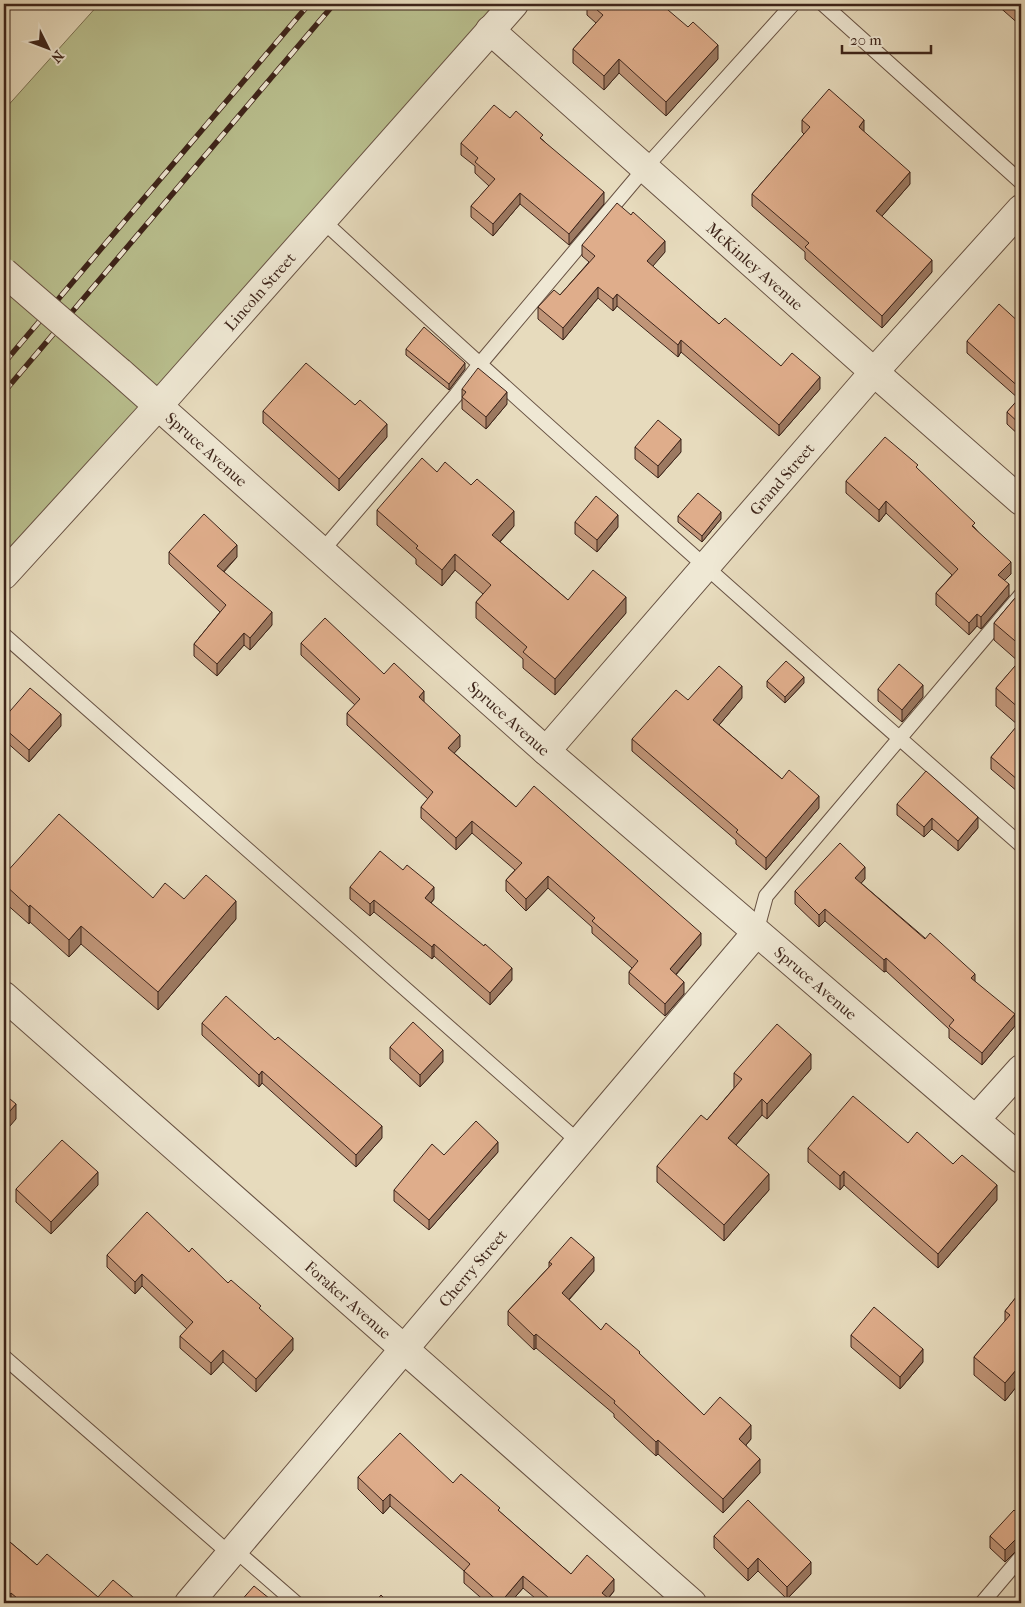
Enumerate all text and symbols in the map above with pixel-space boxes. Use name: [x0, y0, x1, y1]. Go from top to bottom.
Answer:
north arrow: [22, 22, 72, 72]
scale bar: [842, 22, 931, 54]
text: 20 m: [850, 31, 882, 49]
text: N: [47, 47, 67, 66]
street label: McKinley Avenue: [703, 218, 807, 314]
street label: Lincoln Street: [220, 248, 299, 334]
street label: Spruce Avenue: [162, 408, 251, 490]
street label: Grand Street: [745, 439, 818, 519]
street label: Spruce Avenue: [465, 677, 554, 760]
street label: Spruce Avenue: [771, 942, 861, 1024]
street label: Cherry Street: [435, 1225, 511, 1310]
street label: Foraker Avenue: [301, 1257, 395, 1343]

